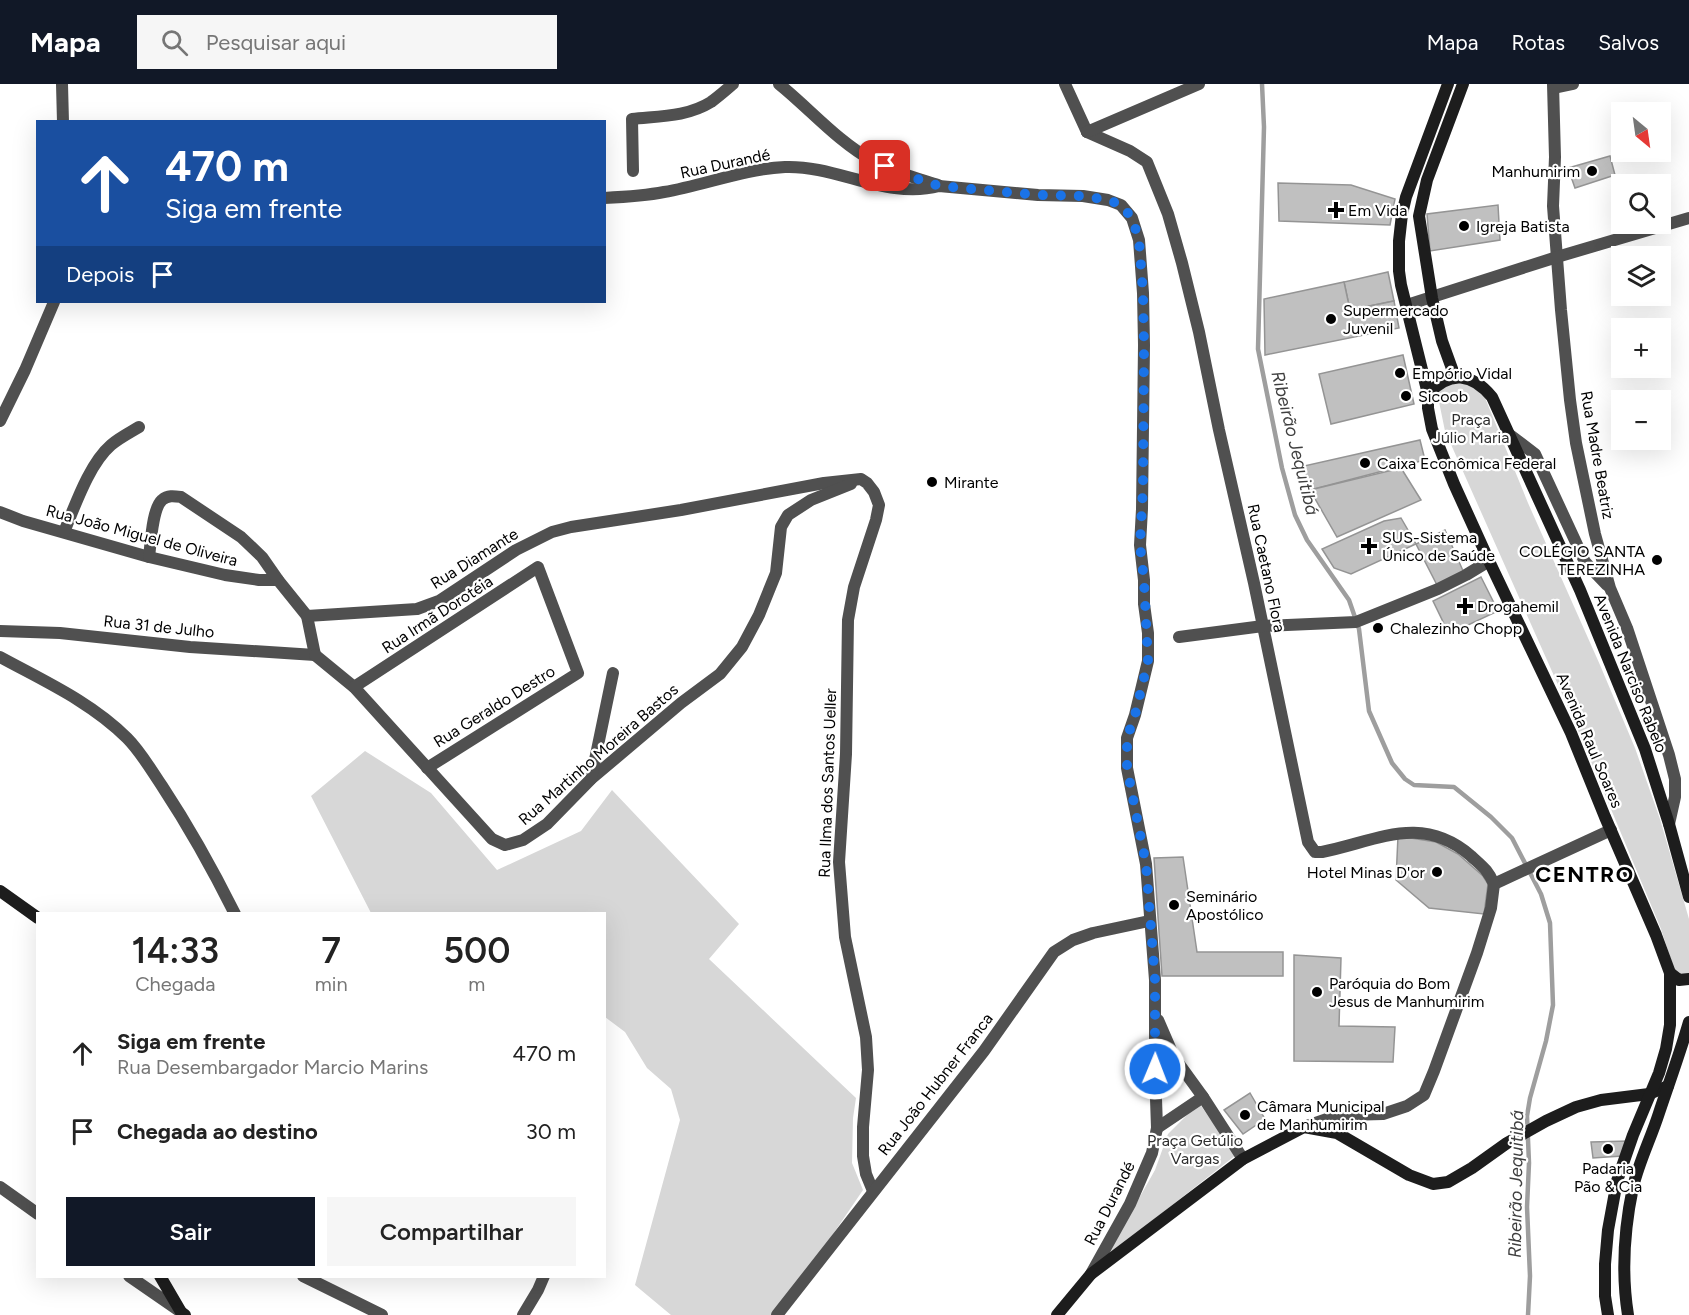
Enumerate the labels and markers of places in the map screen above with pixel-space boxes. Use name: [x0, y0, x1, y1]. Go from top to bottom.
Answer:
pin: [859, 140, 910, 191]
place label: Manhumirim: [1491, 162, 1580, 181]
marker: Manhumirim: [1585, 164, 1599, 178]
place label: Em Vida: [1348, 201, 1407, 220]
marker: Em Vida: [1329, 203, 1343, 217]
place label: Igreja Batista: [1476, 217, 1570, 236]
marker: Igreja Batista: [1457, 219, 1471, 233]
place label: Supermercado Juvenil: [1343, 301, 1449, 338]
marker: Supermercado Juvenil: [1324, 312, 1338, 326]
place label: Empório Vidal: [1412, 364, 1512, 383]
marker: Empório Vidal: [1393, 366, 1407, 380]
place label: Sicoob: [1418, 387, 1468, 406]
marker: Sicoob: [1399, 389, 1413, 403]
place label: Caixa Econômica Federal: [1377, 454, 1556, 473]
marker: Caixa Econômica Federal: [1358, 456, 1372, 470]
place label: Mirante: [944, 473, 999, 492]
marker: Mirante: [925, 475, 939, 489]
place label: SUS-Sistema Único de Saúde: [1382, 528, 1495, 565]
marker: SUS-Sistema Único de Saúde: [1360, 537, 1378, 555]
place label: COLÉGIO SANTA TEREZINHA: [1519, 542, 1645, 579]
marker: COLÉGIO SANTA TEREZINHA: [1650, 553, 1664, 567]
place label: Drogahemil: [1477, 597, 1559, 616]
marker: Drogahemil: [1458, 599, 1472, 613]
place label: Chalezinho Chopp: [1390, 619, 1522, 638]
marker: Chalezinho Chopp: [1371, 621, 1385, 635]
place label: Hotel Minas D'or: [1307, 863, 1426, 882]
marker: Hotel Minas D'or: [1430, 865, 1444, 879]
place label: Seminário Apostólico: [1186, 887, 1263, 924]
marker: Seminário Apostólico: [1167, 898, 1181, 912]
place label: Paróquia do Bom Jesus de Manhumirim: [1329, 974, 1484, 1011]
marker: Paróquia do Bom Jesus de Manhumirim: [1310, 985, 1324, 999]
place label: Câmara Municipal de Manhumirim: [1257, 1097, 1385, 1134]
marker: Câmara Municipal de Manhumirim: [1238, 1108, 1252, 1122]
marker: Padaria Pão & Cia: [1601, 1142, 1615, 1156]
place label: Padaria Pão & Cia: [1574, 1159, 1642, 1196]

